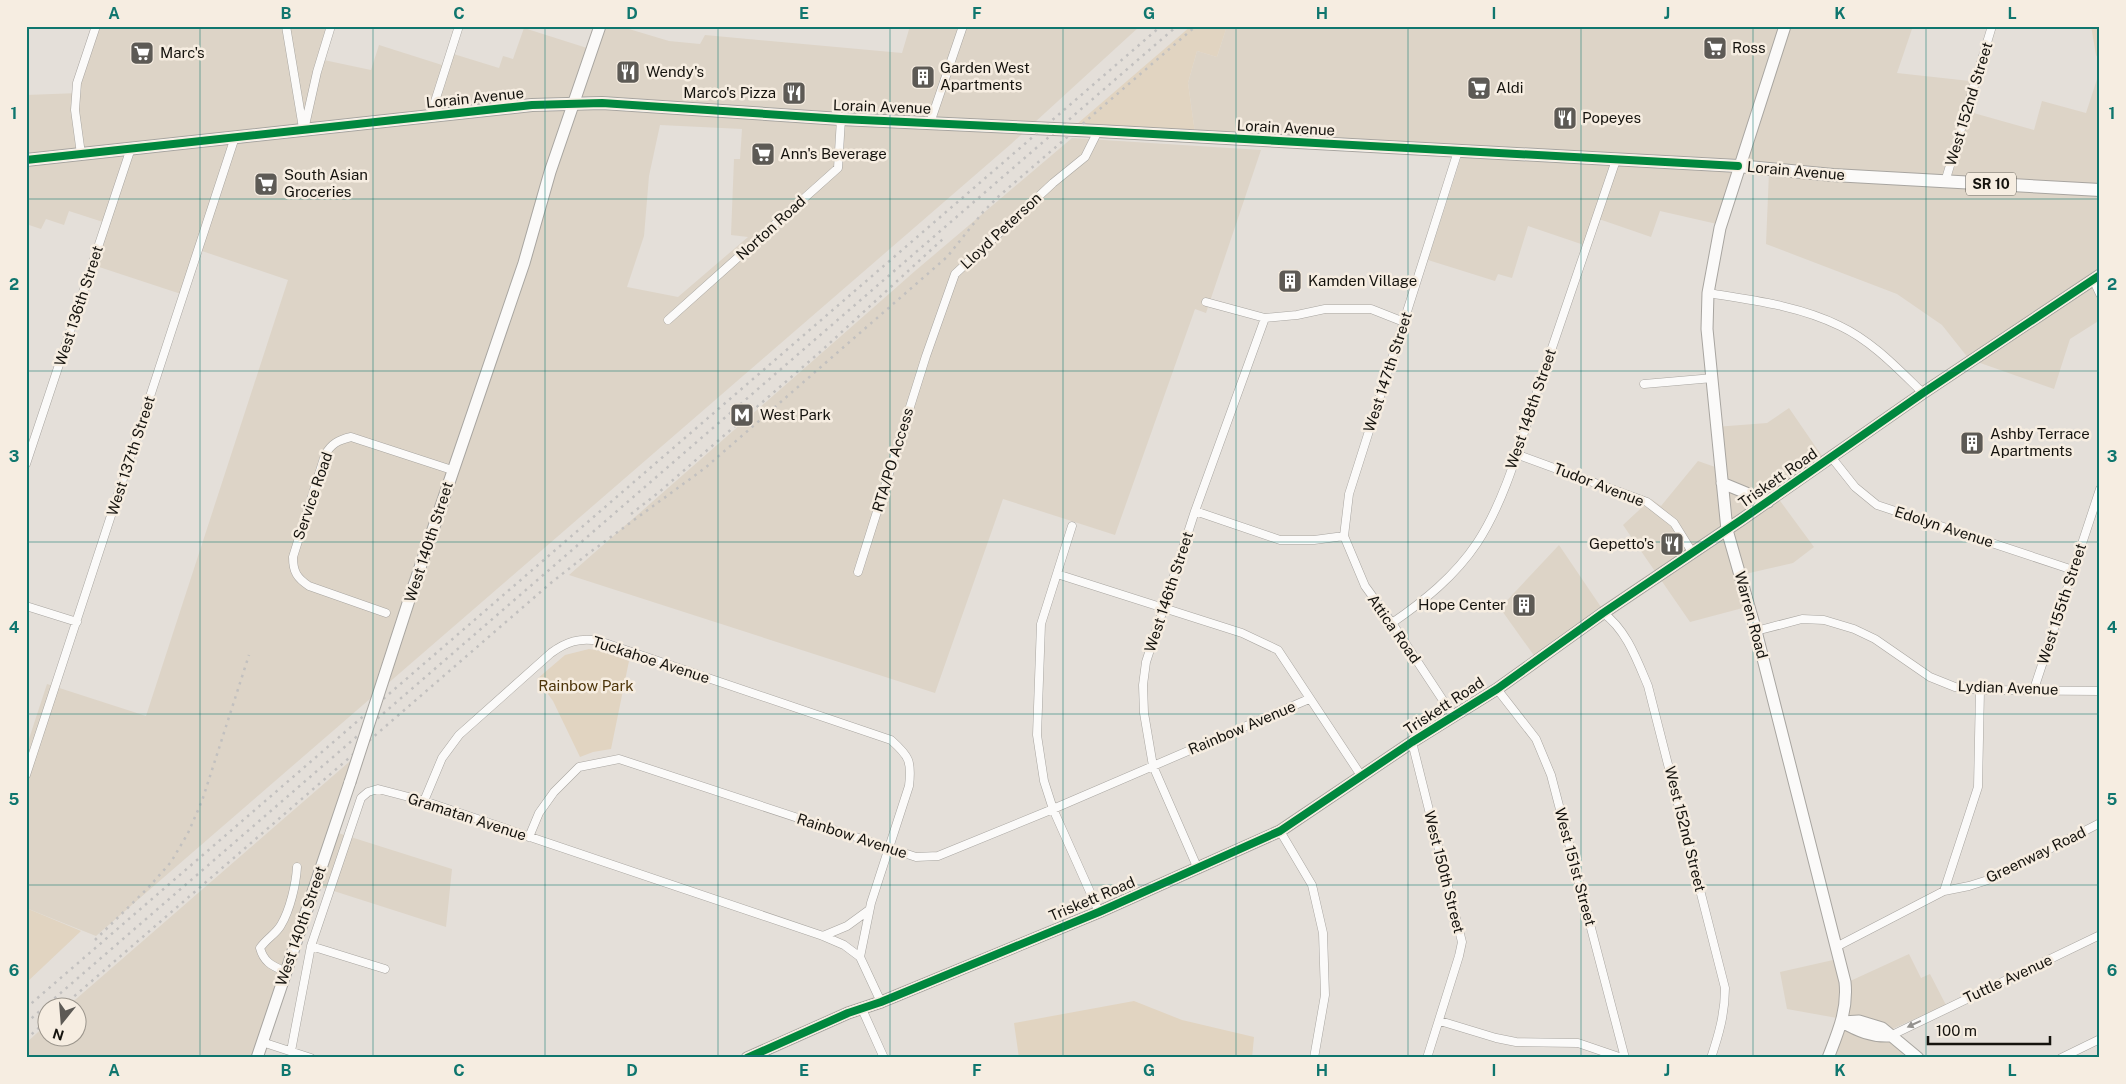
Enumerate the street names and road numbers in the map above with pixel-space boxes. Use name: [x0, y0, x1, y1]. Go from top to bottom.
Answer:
street label: West 152nd Street: [1942, 40, 1996, 168]
street label: Lorain Avenue: [425, 84, 525, 111]
street label: Lorain Avenue: [833, 96, 931, 117]
street label: Lorain Avenue: [1236, 116, 1336, 139]
street label: Lorain Avenue: [1746, 158, 1846, 183]
road number: SR 10: [1966, 172, 2016, 195]
street label: Lloyd Peterson: [957, 189, 1044, 272]
street label: Norton Road: [733, 192, 809, 263]
street label: West 136th Street: [51, 243, 106, 368]
street label: West 147th Street: [1360, 309, 1415, 434]
street label: West 148th Street: [1502, 346, 1559, 471]
street label: West 137th Street: [103, 394, 158, 518]
street label: RTA/PO Access: [869, 406, 916, 514]
street label: Triskett Road: [1735, 444, 1820, 511]
street label: Service Road: [290, 450, 335, 542]
street label: Tudor Avenue: [1552, 460, 1647, 510]
street label: West 140th Street: [401, 479, 456, 604]
street label: Edolyn Avenue: [1893, 503, 1996, 550]
street label: West 146th Street: [1141, 529, 1196, 654]
street label: West 155th Street: [2034, 541, 2089, 667]
street label: Warren Road: [1732, 569, 1771, 660]
street label: Attica Road: [1365, 591, 1424, 666]
street label: Tuckahoe Avenue: [590, 633, 712, 686]
street label: Triskett Road: [1401, 673, 1487, 738]
street label: Lydian Avenue: [1957, 677, 2059, 698]
street label: Rainbow Avenue: [1186, 697, 1298, 758]
street label: West 152nd Street: [1662, 764, 1709, 894]
street label: Gramatan Avenue: [406, 789, 529, 844]
street label: West 151st Street: [1552, 806, 1599, 928]
street label: West 150th Street: [1421, 809, 1468, 935]
street label: Rainbow Avenue: [795, 810, 909, 861]
street label: Greenway Road: [1983, 823, 2088, 886]
street label: West 140th Street: [272, 864, 329, 988]
street label: Triskett Road: [1046, 873, 1137, 924]
street label: Tuttle Avenue: [1961, 951, 2055, 1006]

